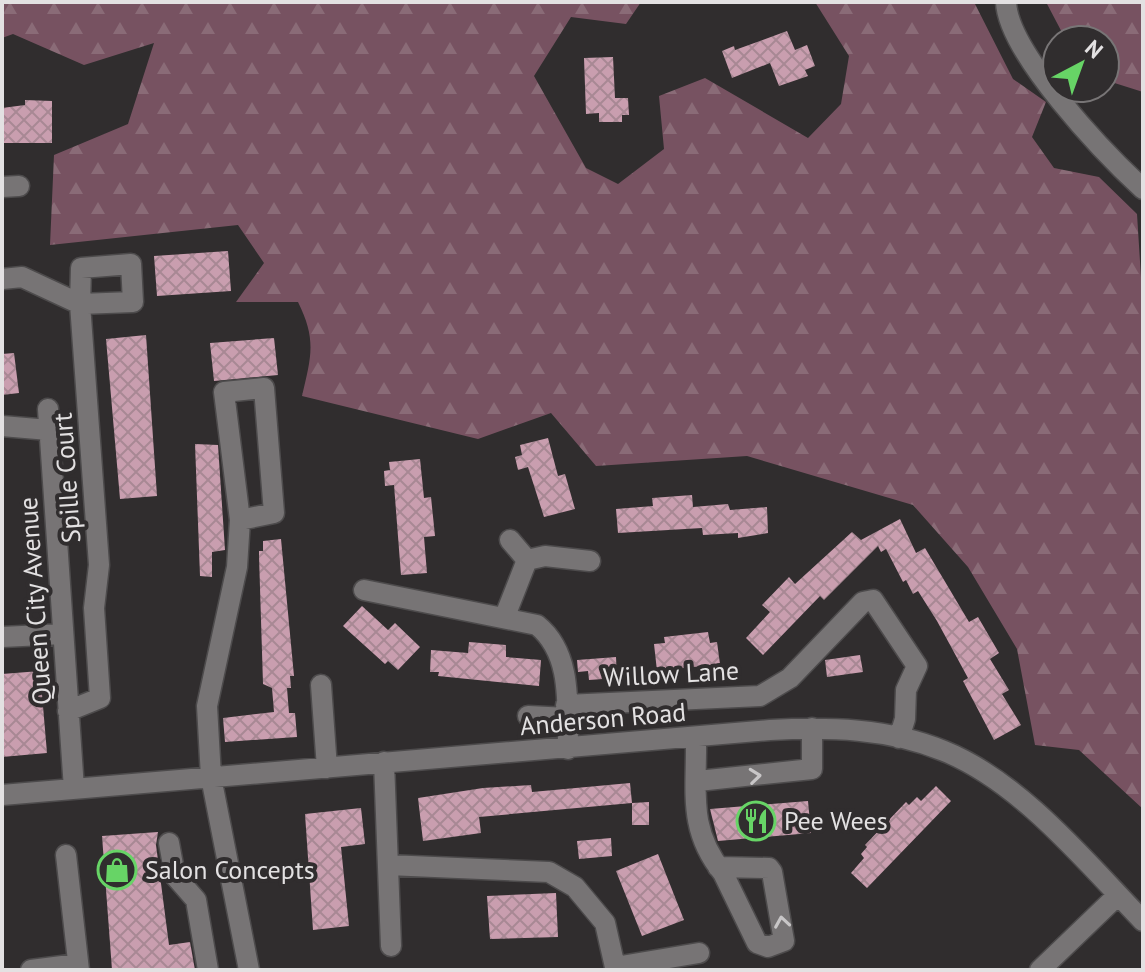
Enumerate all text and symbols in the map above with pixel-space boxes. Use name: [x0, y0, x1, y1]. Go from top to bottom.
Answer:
north arrow: [1041, 24, 1121, 104]
text: N: [1079, 34, 1109, 64]
street label: Spille Court: [45, 412, 88, 544]
street label: Queen City Avenue: [11, 496, 58, 706]
street label: Willow Lane: [602, 653, 740, 694]
street label: Anderson Road: [519, 695, 687, 742]
one-way arrow: [749, 768, 762, 785]
restaurant icon: Pee Wees: [735, 800, 777, 842]
place label: Pee Wees: [784, 804, 888, 837]
shop icon: Salon Concepts: [96, 849, 138, 891]
place label: Salon Concepts: [145, 853, 315, 886]
one-way arrow: [775, 915, 792, 929]

